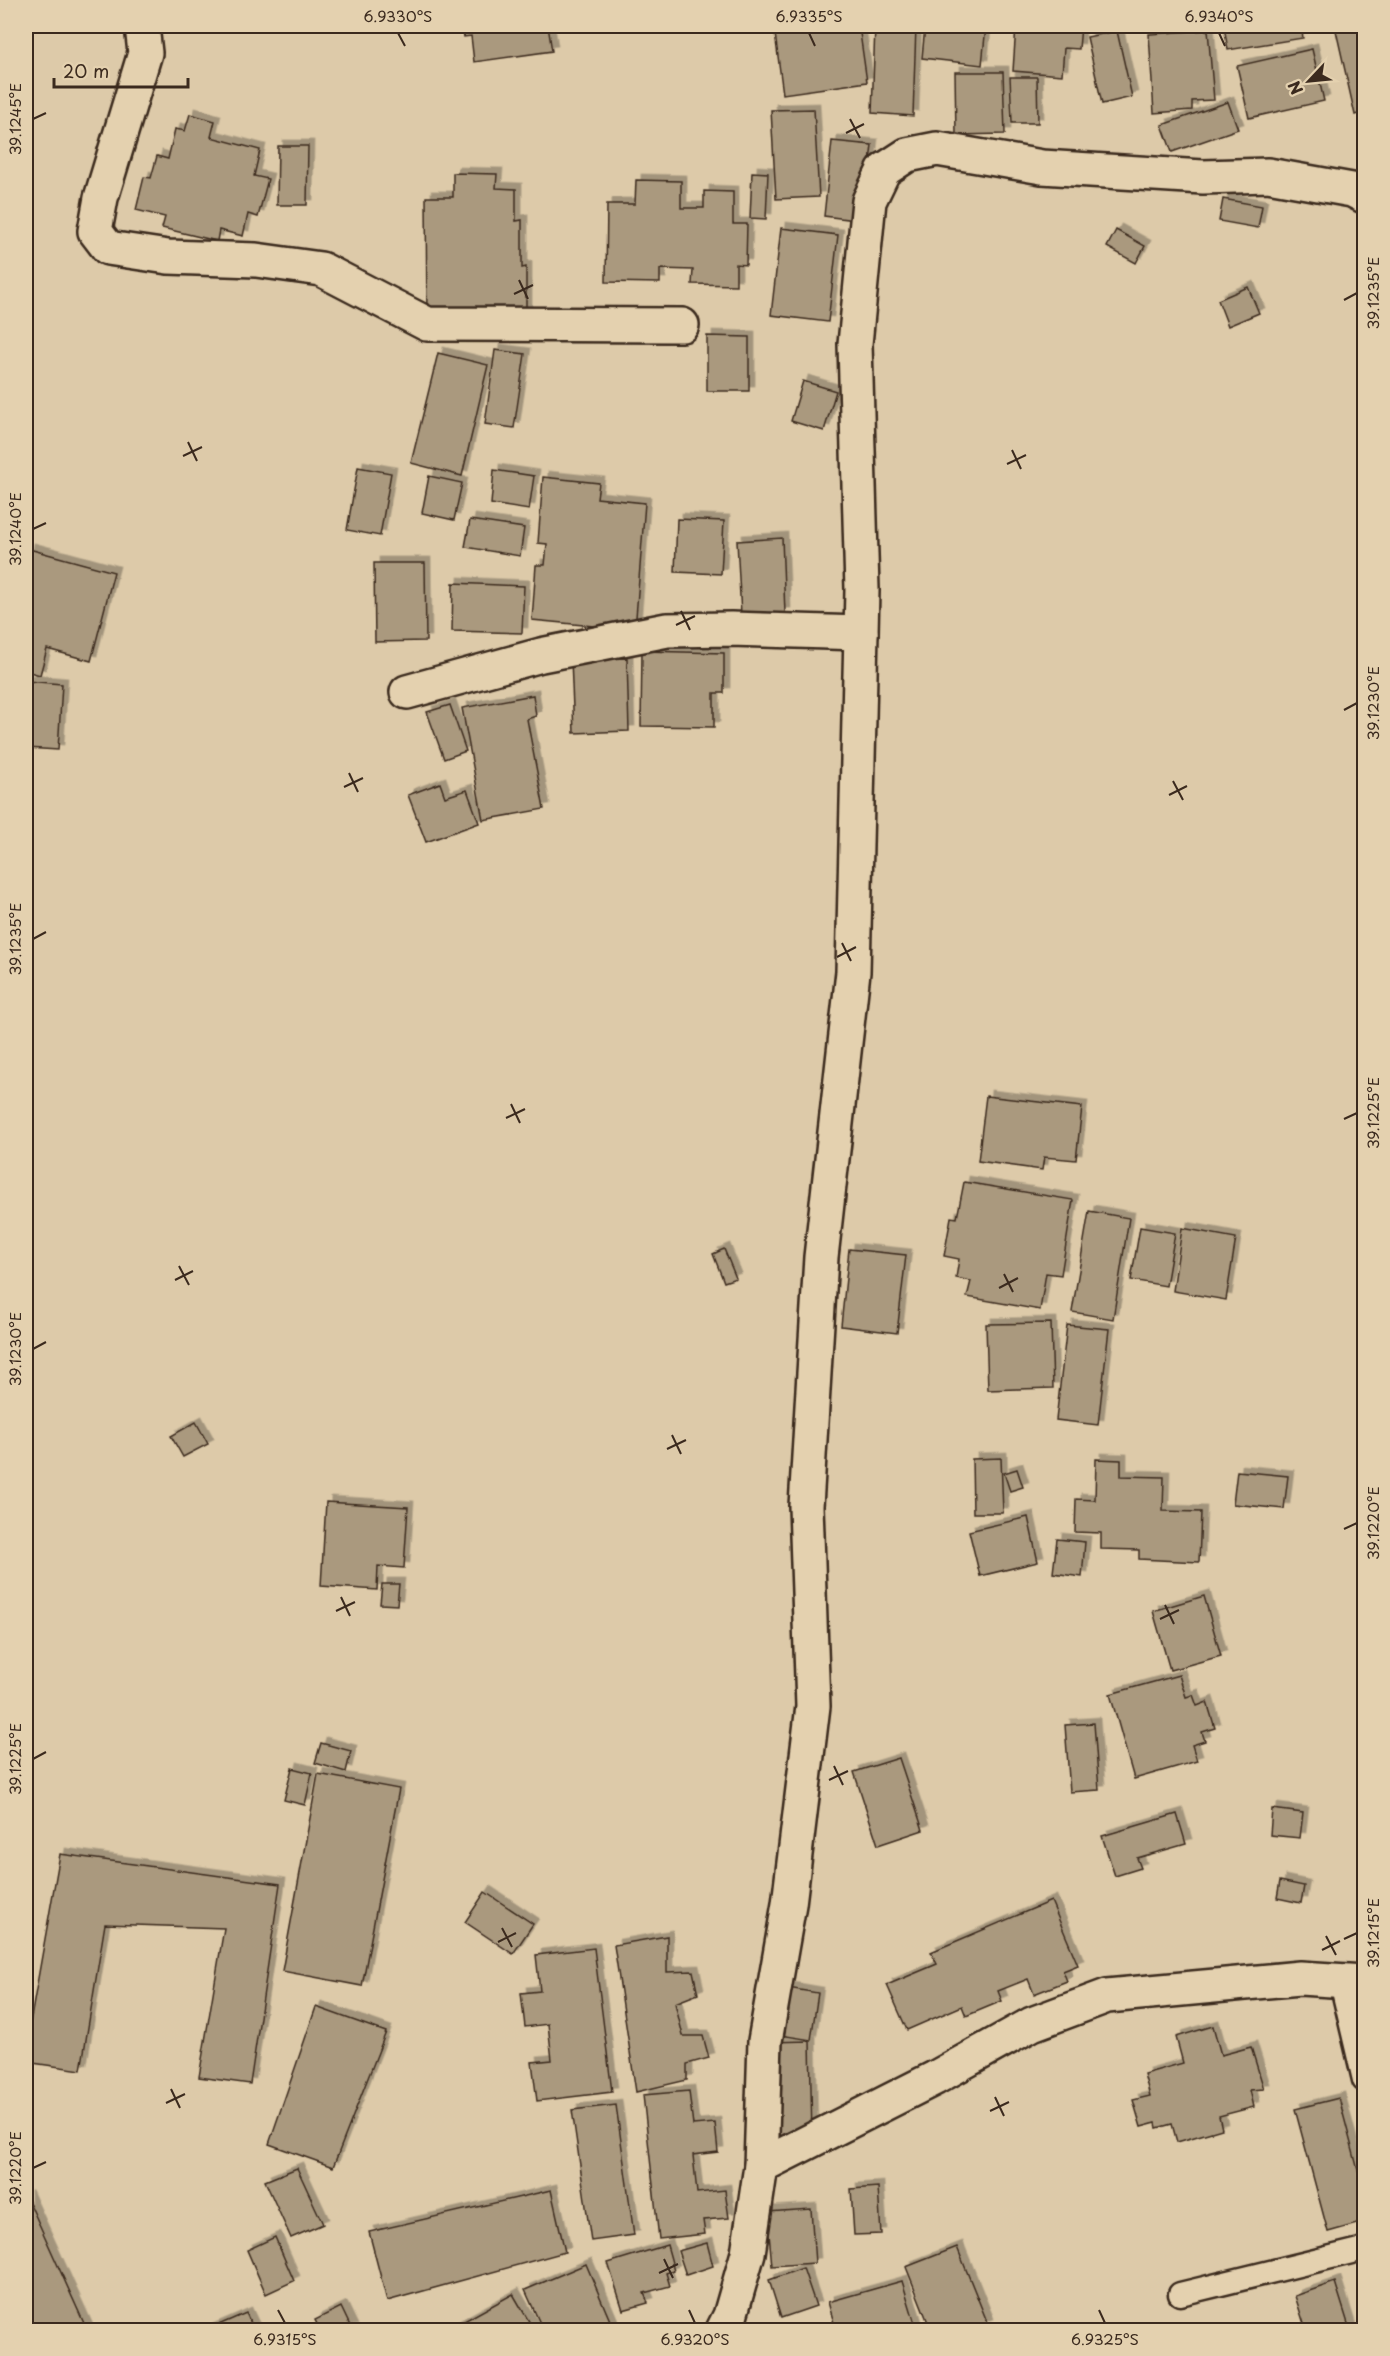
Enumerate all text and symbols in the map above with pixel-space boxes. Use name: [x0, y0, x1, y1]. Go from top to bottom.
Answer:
text: 6.9330°S: [364, 4, 432, 27]
text: 6.9335°S: [775, 4, 843, 27]
text: 6.9340°S: [1184, 4, 1254, 27]
scale bar: [54, 51, 188, 89]
north arrow: [1279, 51, 1339, 111]
text: 20 m: [63, 57, 109, 84]
text: N: [1281, 77, 1308, 99]
text: 39.1245°E: [3, 83, 26, 155]
text: 39.1235°E: [1361, 257, 1384, 329]
text: 39.1240°E: [3, 492, 26, 566]
text: 39.1230°E: [1361, 666, 1384, 740]
text: 39.1235°E: [3, 903, 26, 975]
text: 39.1225°E: [1361, 1077, 1384, 1149]
text: 39.1230°E: [3, 1312, 26, 1386]
text: 39.1220°E: [1361, 1486, 1384, 1560]
text: 39.1225°E: [3, 1723, 26, 1795]
text: 39.1215°E: [1361, 1898, 1384, 1968]
text: 39.1220°E: [3, 2131, 26, 2205]
text: 6.9315°S: [253, 2327, 317, 2350]
text: 6.9320°S: [660, 2327, 730, 2350]
text: 6.9325°S: [1071, 2327, 1139, 2350]

